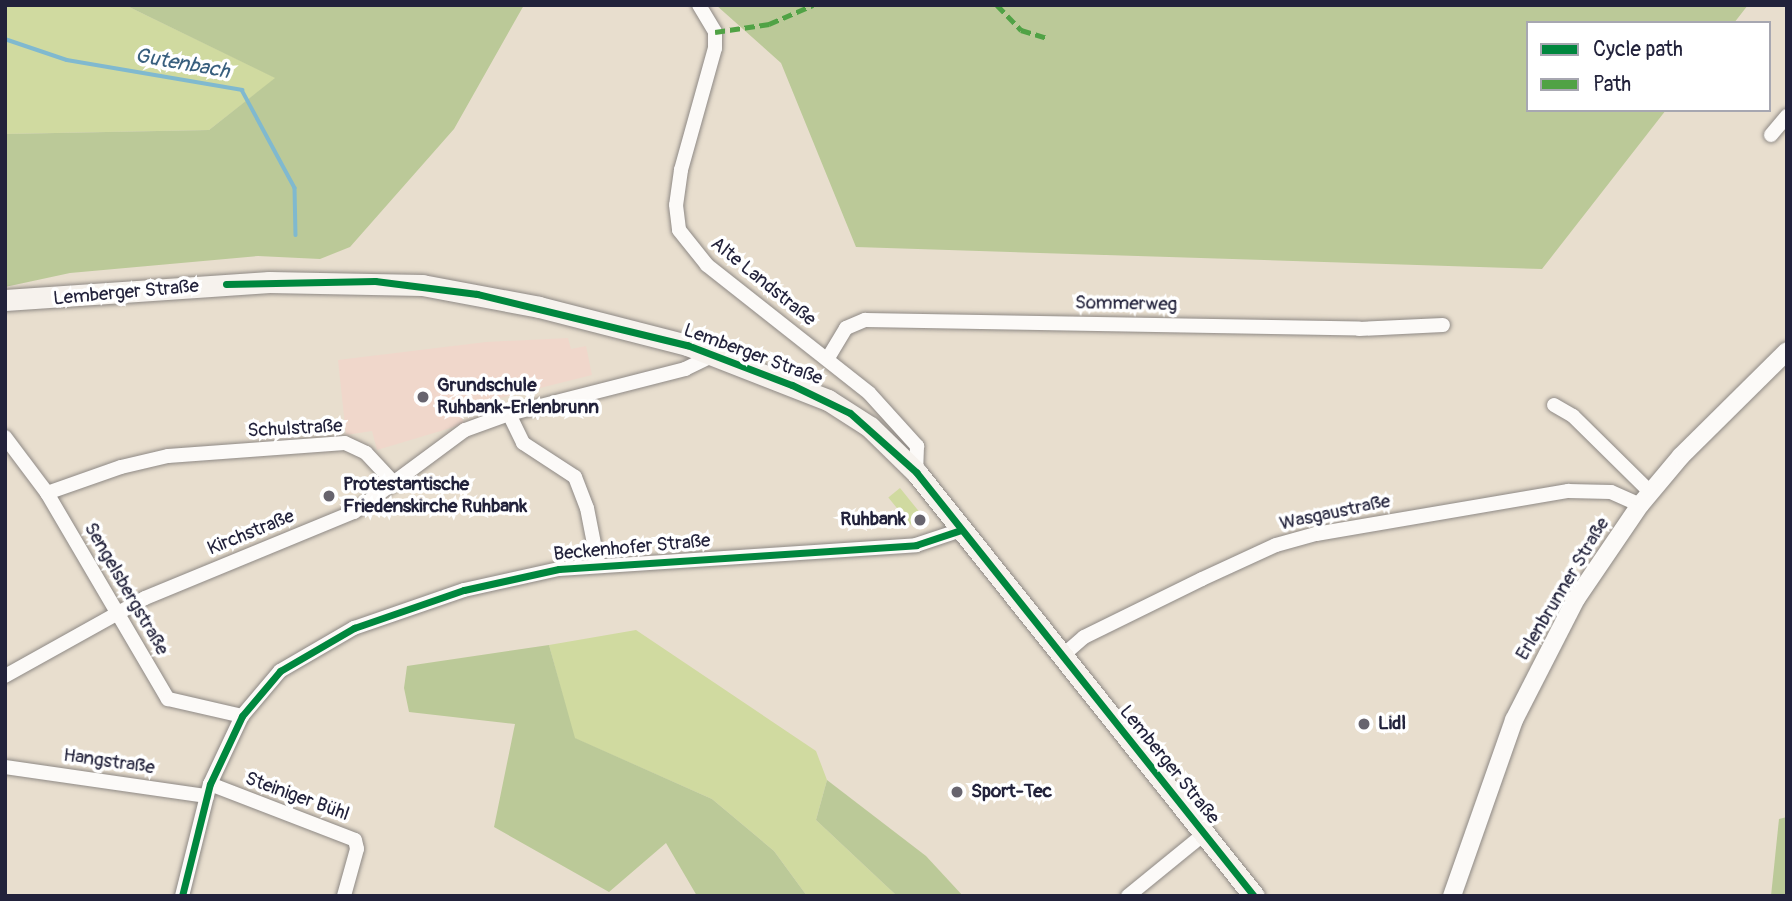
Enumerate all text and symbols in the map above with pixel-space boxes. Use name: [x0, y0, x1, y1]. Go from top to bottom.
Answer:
legend: [1526, 21, 1771, 112]
text: Cycle path: [1593, 36, 1683, 63]
water label: Gutenbach: [133, 43, 231, 85]
text: Path: [1593, 71, 1631, 98]
street label: Alte Landstraße: [706, 233, 820, 331]
street label: Lemberger Straße: [52, 275, 200, 311]
street label: Sommerweg: [1075, 292, 1177, 316]
street label: Lemberger Straße: [680, 319, 826, 391]
place label: Grundschule Ruhbank-Erlenbrunn: [437, 375, 599, 419]
marker: Grundschule Ruhbank-Erlenbrunn: [415, 389, 431, 405]
street label: Schulstraße: [247, 415, 343, 443]
place label: Protestantische Friedenskirche Ruhbank: [343, 474, 527, 518]
marker: Protestantische Friedenskirche Ruhbank: [321, 488, 337, 504]
street label: Wasgaustraße: [1278, 490, 1392, 536]
street label: Kirchstraße: [204, 505, 298, 561]
place label: Ruhbank: [840, 509, 906, 531]
marker: Ruhbank: [912, 512, 928, 528]
street label: Erlenbrunner Straße: [1511, 514, 1615, 664]
street label: Sengelsbergstraße: [79, 519, 173, 659]
street label: Beckenhofer Straße: [553, 530, 711, 566]
street label: Lemberger Straße: [1114, 701, 1224, 829]
place label: Lidl: [1378, 713, 1406, 735]
marker: Lidl: [1356, 716, 1372, 732]
street label: Hangstraße: [62, 744, 156, 780]
street label: Steiniger Bühl: [242, 768, 352, 826]
place label: Sport-Tec: [971, 781, 1052, 803]
marker: Sport-Tec: [949, 784, 965, 800]

